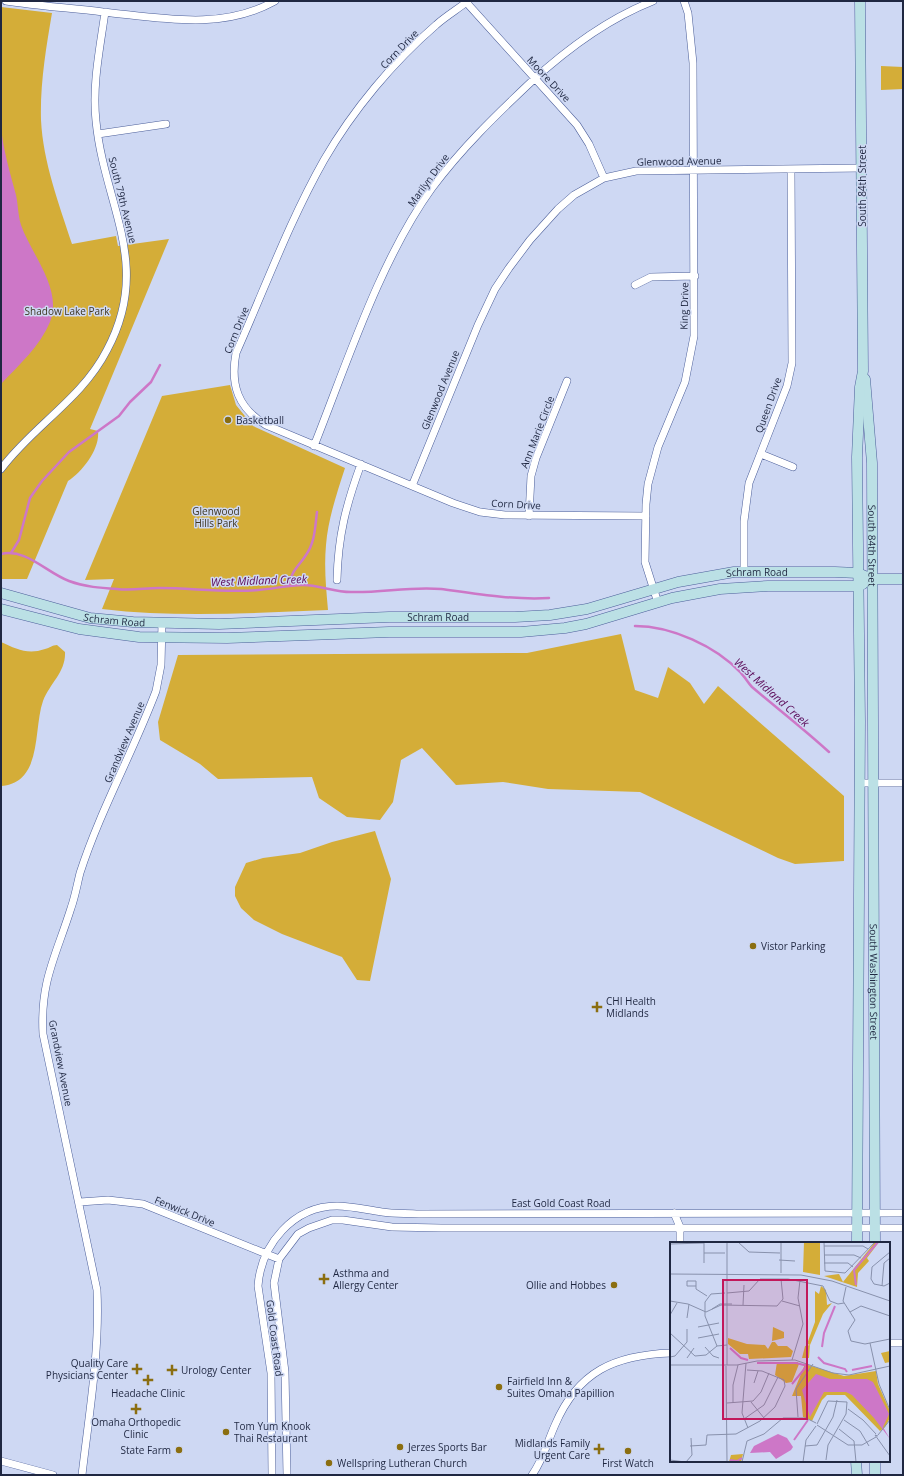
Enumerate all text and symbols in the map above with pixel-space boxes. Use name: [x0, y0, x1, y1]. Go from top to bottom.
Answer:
street label: Corn Drive: [377, 26, 422, 72]
street label: Moore Drive: [524, 53, 574, 105]
street label: South 84th Street: [855, 145, 869, 227]
street label: Marilyn Drive: [404, 151, 452, 209]
street label: Glenwood Avenue: [636, 153, 722, 169]
street label: South 79th Avenue: [106, 155, 141, 245]
street label: King Drive: [677, 282, 691, 330]
park label: Shadow Lake Park: [25, 304, 110, 318]
street label: Corn Drive: [220, 304, 252, 356]
street label: Glenwood Avenue: [418, 348, 463, 432]
street label: Queen Drive: [751, 375, 785, 435]
street label: Ann Marie Circle: [517, 393, 557, 470]
place label: Basketball: [236, 413, 284, 427]
marker: Basketball: [223, 415, 233, 425]
street label: Corn Drive: [491, 496, 542, 512]
park label: Glenwood Hills Park: [192, 504, 240, 530]
street label: South 84th Street: [865, 505, 879, 587]
street label: Schram Road: [725, 565, 788, 580]
water label: West Midland Creek: [211, 571, 308, 589]
street label: Schram Road: [82, 610, 145, 629]
street label: Schram Road: [407, 610, 469, 624]
water label: West Midland Creek: [731, 654, 813, 730]
street label: Grandview Avenue: [100, 699, 148, 785]
street label: South Washington Street: [867, 924, 881, 1040]
place label: Vistor Parking: [761, 939, 826, 953]
marker: Vistor Parking: [748, 941, 758, 951]
place label: CHI Health Midlands: [606, 994, 656, 1020]
marker: CHI Health Midlands: [591, 1001, 603, 1013]
street label: Grandview Avenue: [46, 1019, 76, 1108]
street label: Fenwick Drive: [153, 1192, 218, 1230]
street label: East Gold Coast Road: [511, 1196, 611, 1210]
inset map: [670, 1242, 890, 1462]
place label: Asthma and Allergy Center: [333, 1266, 398, 1292]
marker: Asthma and Allergy Center: [318, 1273, 330, 1285]
place label: Ollie and Hobbes: [526, 1278, 606, 1292]
marker: Ollie and Hobbes: [609, 1280, 619, 1290]
street label: Gold Coast Road: [263, 1299, 287, 1377]
place label: Quality Care Physicians Center: [46, 1356, 128, 1382]
marker: Quality Care Physicians Center: [131, 1363, 143, 1375]
place label: Urology Center: [181, 1363, 251, 1377]
marker: Urology Center: [166, 1364, 178, 1376]
marker: Headache Clinic: [142, 1374, 154, 1386]
place label: Fairfield Inn & Suites Omaha Papillion: [507, 1374, 615, 1400]
marker: Fairfield Inn & Suites Omaha Papillion: [494, 1382, 504, 1392]
place label: Headache Clinic: [111, 1386, 185, 1400]
marker: Omaha Orthopedic Clinic: [130, 1403, 142, 1415]
place label: Omaha Orthopedic Clinic: [91, 1415, 181, 1441]
place label: Tom Yum Knook Thai Restaurant: [234, 1419, 311, 1445]
marker: Tom Yum Knook Thai Restaurant: [221, 1427, 231, 1437]
place label: Midlands Family Urgent Care: [515, 1436, 591, 1462]
place label: Jerzes Sports Bar: [407, 1440, 487, 1454]
marker: Jerzes Sports Bar: [395, 1442, 405, 1452]
place label: State Farm: [121, 1443, 171, 1457]
marker: Midlands Family Urgent Care: [593, 1443, 605, 1455]
marker: State Farm: [174, 1445, 184, 1455]
marker: First Watch: [623, 1446, 633, 1456]
place label: Wellspring Lutheran Church: [337, 1456, 467, 1470]
place label: First Watch: [602, 1456, 654, 1470]
marker: Wellspring Lutheran Church: [324, 1458, 334, 1468]

